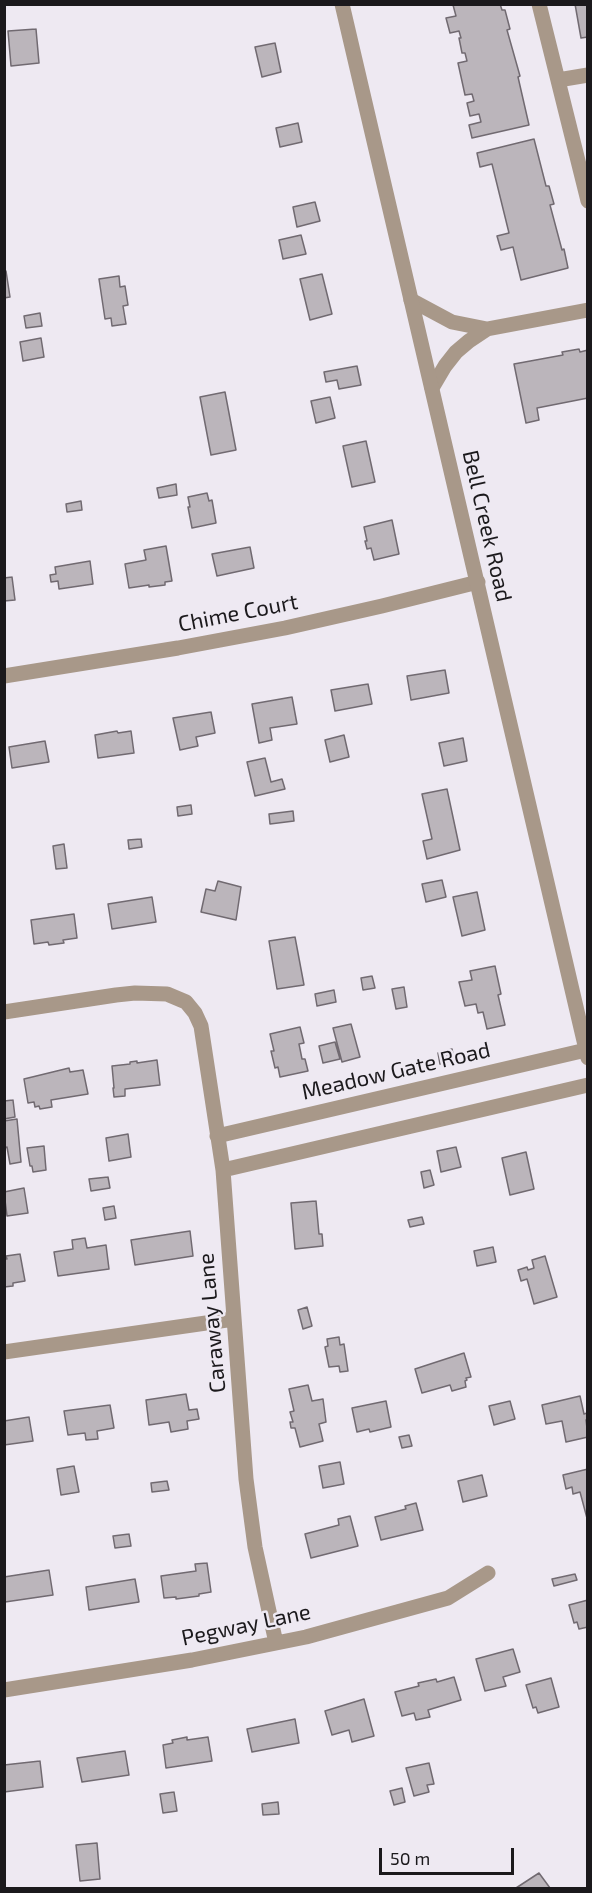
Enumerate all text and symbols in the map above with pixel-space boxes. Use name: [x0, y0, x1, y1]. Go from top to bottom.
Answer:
street label: Bell Creek Road: [457, 448, 517, 604]
street label: Chime Court: [176, 588, 300, 638]
street label: Meadow Gate Road: [299, 1036, 493, 1106]
street label: Caraway Lane: [193, 1252, 231, 1394]
street label: Pegway Lane: [179, 1598, 313, 1652]
scale bar: [382, 1836, 517, 1874]
text: 50 m: [390, 1847, 430, 1869]

